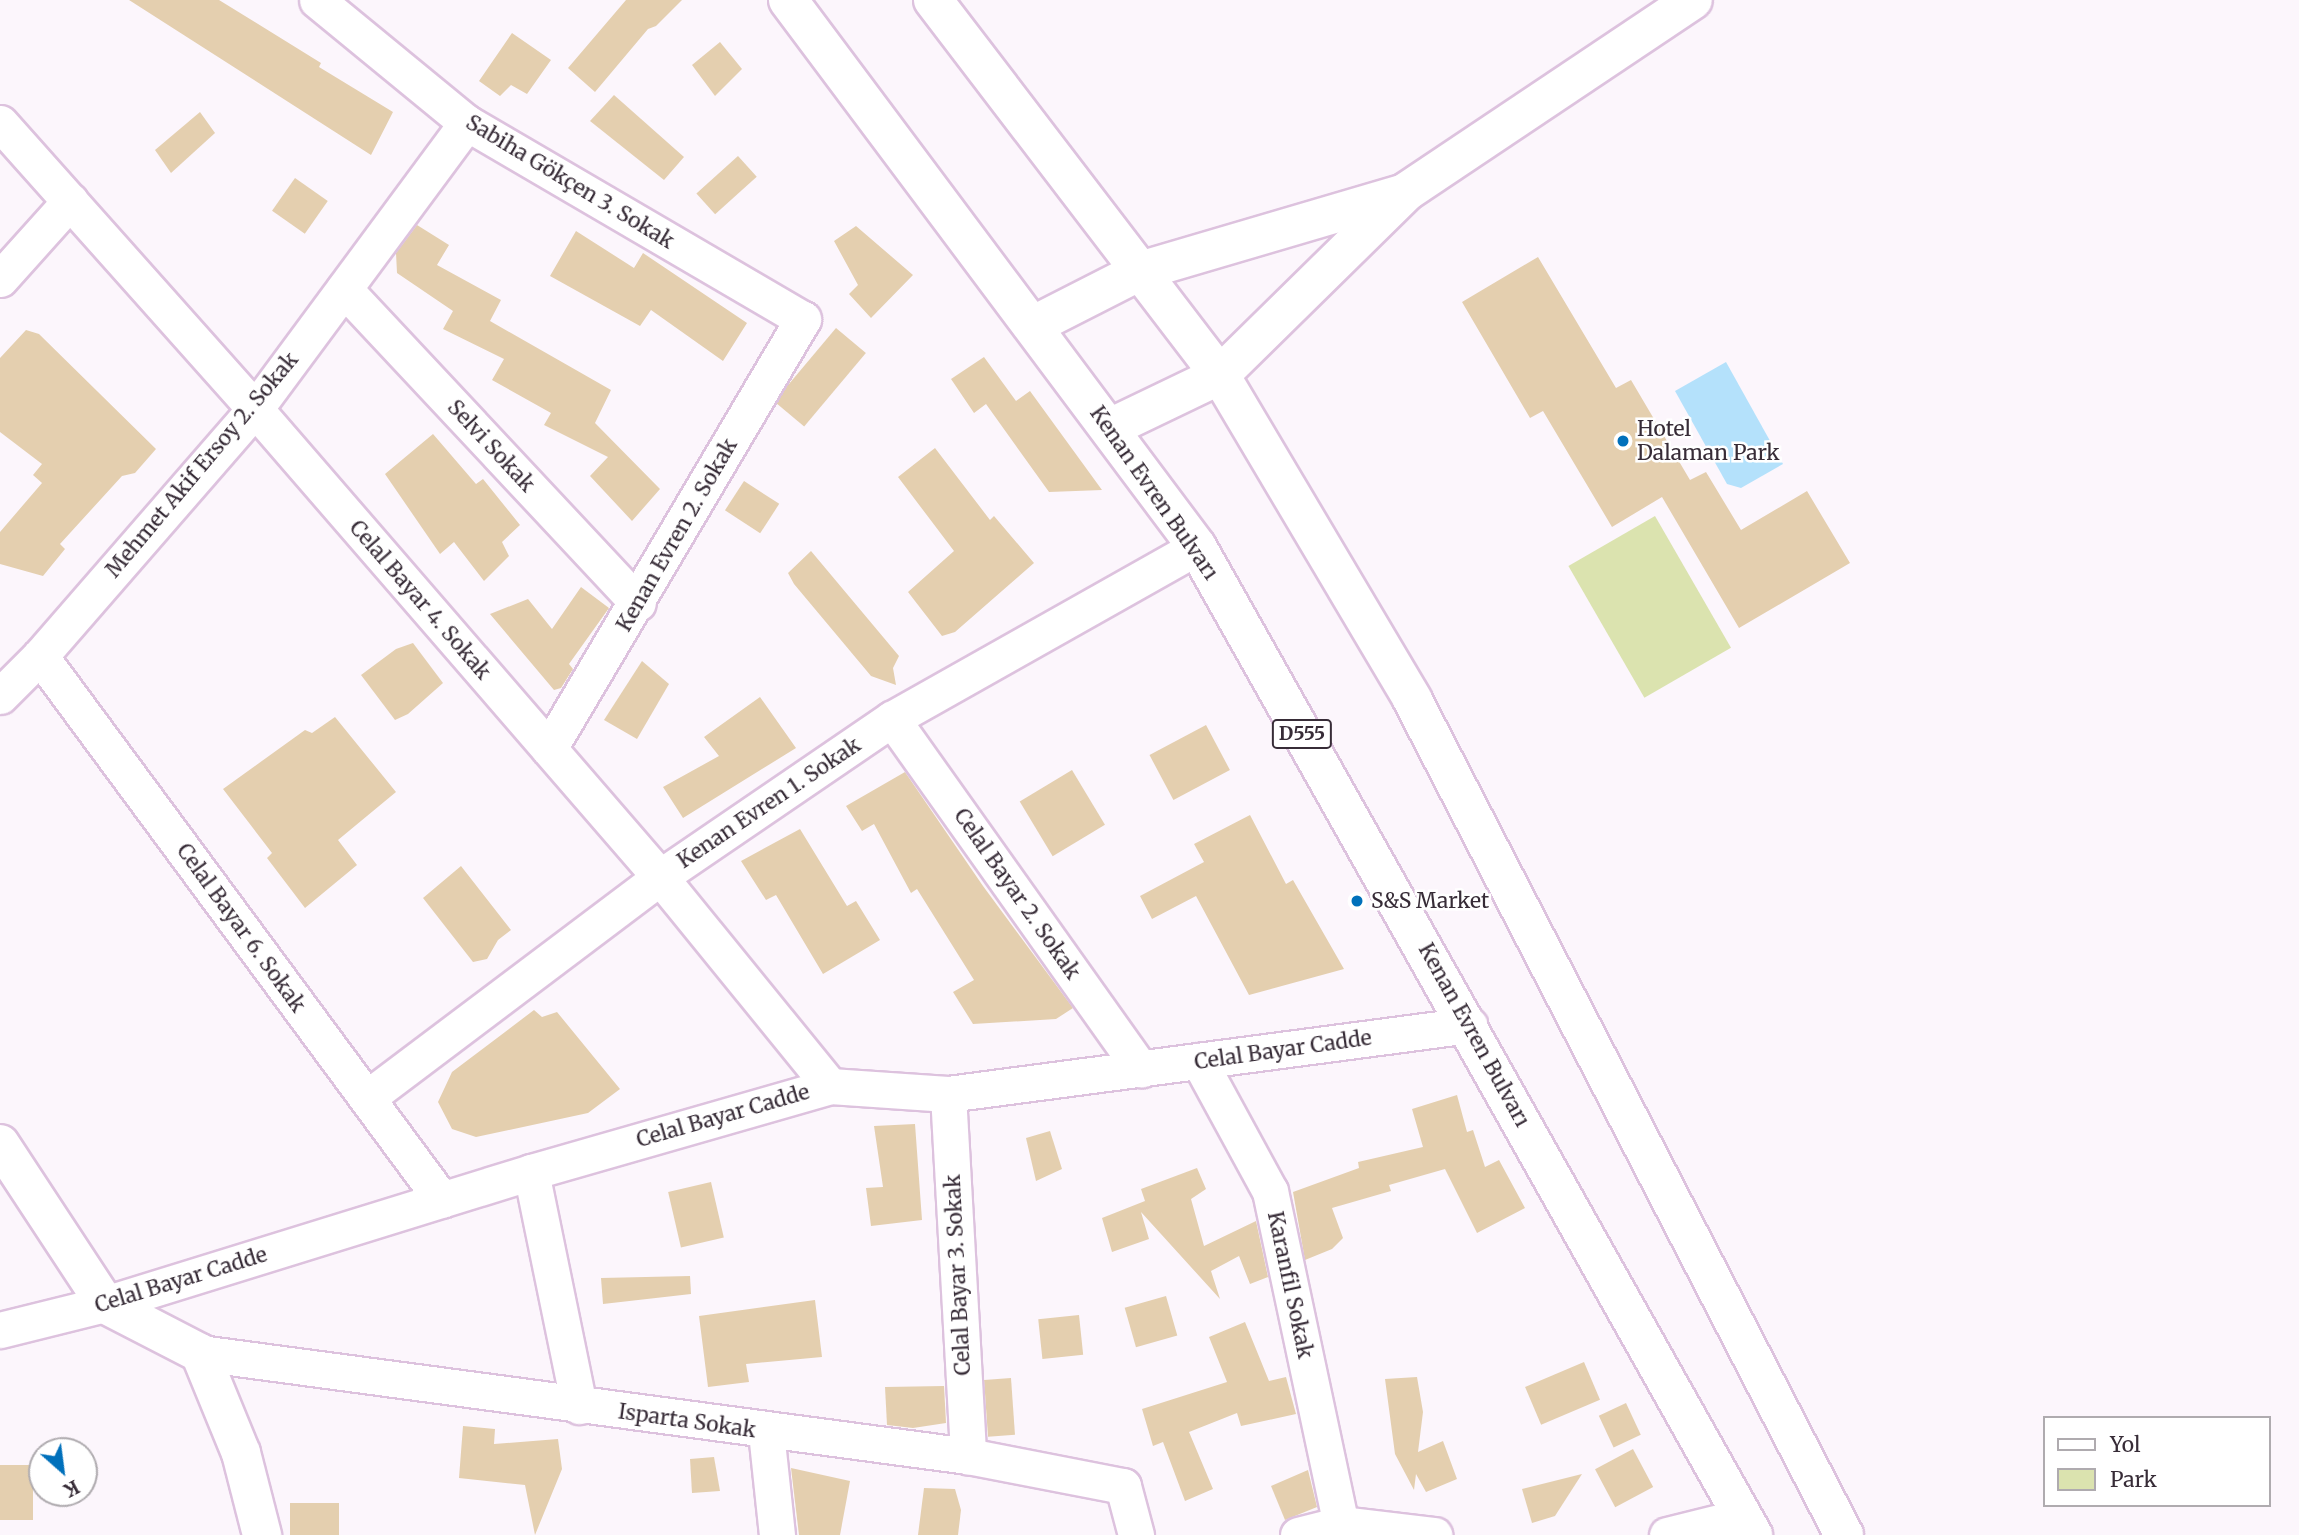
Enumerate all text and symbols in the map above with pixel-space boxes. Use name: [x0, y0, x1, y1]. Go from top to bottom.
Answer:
street label: Sabiha Gökçen 3. Sokak: [461, 110, 679, 254]
street label: Mehmet Akif Ersoy 2. Sokak: [101, 347, 303, 583]
street label: Selvi Sokak: [442, 395, 540, 497]
street label: Kenan Evren Bulvarı: [1085, 401, 1223, 585]
place label: Hotel Dalaman Park: [1637, 416, 1780, 466]
marker: Hotel Dalaman Park: [1615, 433, 1631, 449]
street label: Kenan Evren 2. Sokak: [611, 434, 743, 636]
street label: Celal Bayar 4. Sokak: [344, 515, 496, 685]
road number: D555: [1270, 719, 1334, 750]
street label: Kenan Evren 1. Sokak: [673, 732, 865, 874]
street label: Celal Bayar 2. Sokak: [949, 804, 1085, 984]
street label: Celal Bayar 6. Sokak: [171, 839, 311, 1017]
place label: S&S Market: [1371, 888, 1489, 914]
marker: S&S Market: [1349, 893, 1365, 909]
street label: Kenan Evren Bulvarı: [1413, 939, 1535, 1131]
street label: Celal Bayar Cadde: [1193, 1025, 1373, 1075]
street label: Celal Bayar Cadde: [634, 1079, 812, 1153]
street label: Celal Bayar 3. Sokak: [940, 1174, 976, 1376]
street label: Karanfil Sokak: [1262, 1209, 1318, 1361]
street label: Celal Bayar Cadde: [92, 1242, 270, 1318]
street label: Isparta Sokak: [617, 1399, 757, 1443]
legend: [2044, 1416, 2271, 1507]
text: Yol: [2110, 1431, 2140, 1458]
north arrow: [28, 1437, 98, 1507]
text: Park: [2110, 1466, 2157, 1493]
text: K: [60, 1475, 84, 1503]

